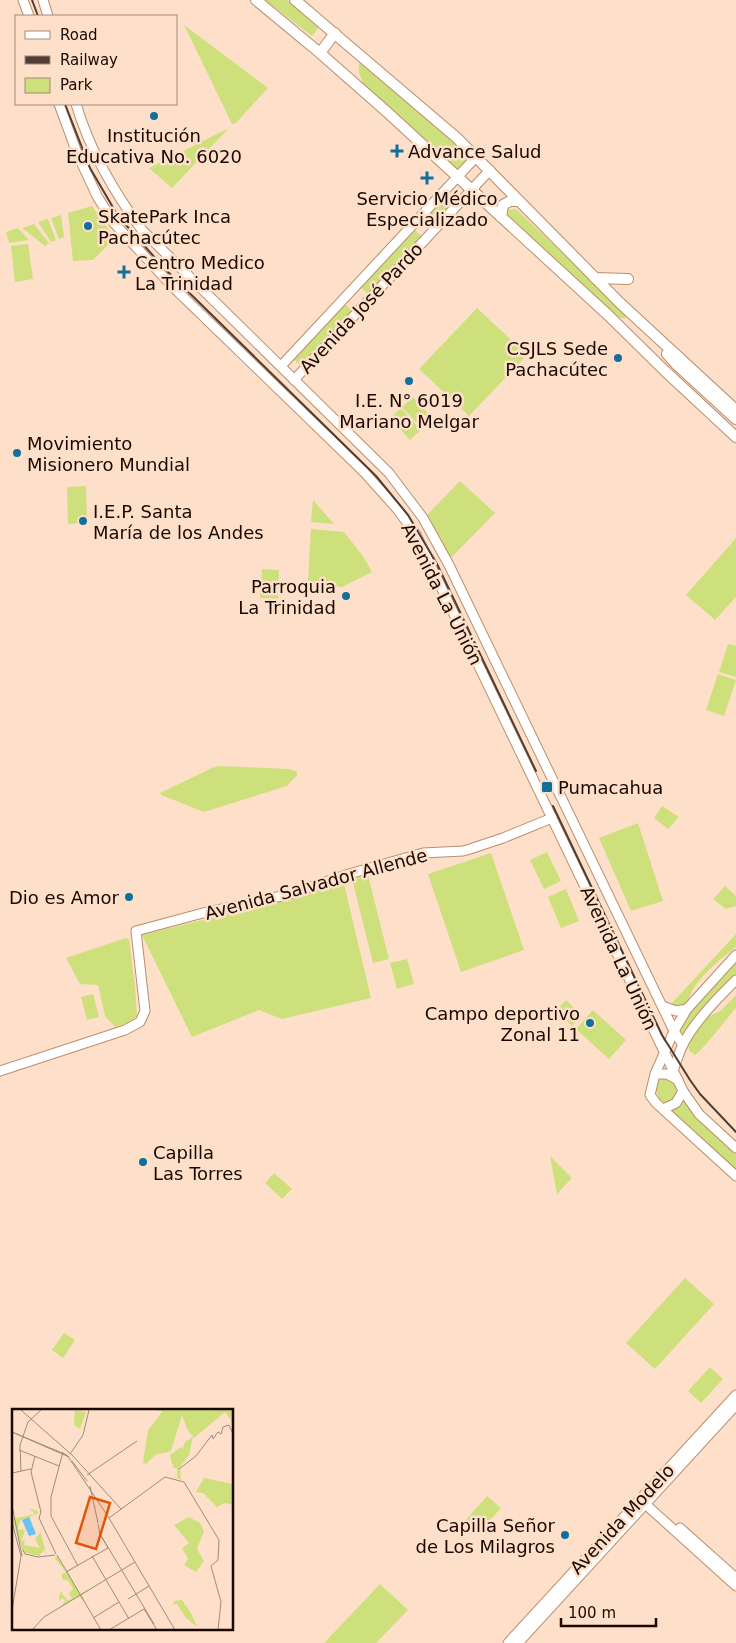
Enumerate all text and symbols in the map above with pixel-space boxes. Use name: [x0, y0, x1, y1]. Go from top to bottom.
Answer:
legend: [15, 15, 178, 105]
text: Road: [60, 26, 98, 44]
text: Railway: [60, 51, 118, 69]
text: Park: [60, 76, 93, 94]
marker: Institución Educativa No. 6020: [148, 110, 160, 122]
place label: Institución Educativa No. 6020: [66, 125, 242, 167]
place label: Advance Salud: [408, 141, 542, 162]
marker: Advance Salud: [390, 144, 404, 158]
marker: Servicio Médico Especializado: [420, 171, 434, 185]
place label: Servicio Médico Especializado: [356, 188, 498, 230]
place label: SkatePark Inca Pachacútec: [98, 206, 231, 248]
marker: SkatePark Inca Pachacútec: [82, 220, 94, 232]
street label: Avenida José Pardo: [295, 238, 427, 378]
place label: Centro Medico La Trinidad: [135, 252, 265, 294]
marker: Centro Medico La Trinidad: [117, 265, 131, 279]
place label: CSJLS Sede Pachacútec: [505, 338, 608, 380]
marker: CSJLS Sede Pachacútec: [612, 352, 624, 364]
marker: I.E. N° 6019 Mariano Melgar: [403, 375, 415, 387]
place label: I.E. N° 6019 Mariano Melgar: [339, 390, 479, 432]
place label: Movimiento Misionero Mundial: [27, 433, 190, 475]
marker: Movimiento Misionero Mundial: [11, 447, 23, 459]
place label: I.E.P. Santa María de los Andes: [93, 501, 264, 543]
marker: I.E.P. Santa María de los Andes: [77, 515, 89, 527]
street label: Avenida La Unión: [397, 520, 487, 668]
place label: Parroquia La Trinidad: [238, 576, 336, 618]
marker: Parroquia La Trinidad: [340, 590, 352, 602]
place label: Pumacahua: [558, 777, 663, 798]
marker: Pumacahua: [540, 780, 554, 794]
street label: Avenida Salvador Allende: [202, 844, 430, 924]
street label: Avenida La Unión: [576, 883, 662, 1033]
place label: Dio es Amor: [9, 887, 120, 908]
marker: Dio es Amor: [123, 891, 135, 903]
place label: Campo deportivo Zonal 11: [425, 1003, 580, 1045]
marker: Campo deportivo Zonal 11: [584, 1017, 596, 1029]
place label: Capilla Las Torres: [153, 1142, 243, 1184]
marker: Capilla Las Torres: [137, 1156, 149, 1168]
inset map: [12, 1409, 234, 1630]
street label: Avenida Modelo: [566, 1460, 678, 1578]
place label: Capilla Señor de Los Milagros: [416, 1515, 556, 1557]
marker: Capilla Señor de Los Milagros: [559, 1529, 571, 1541]
scale bar: [561, 1596, 656, 1628]
text: 100 m: [568, 1604, 616, 1622]

